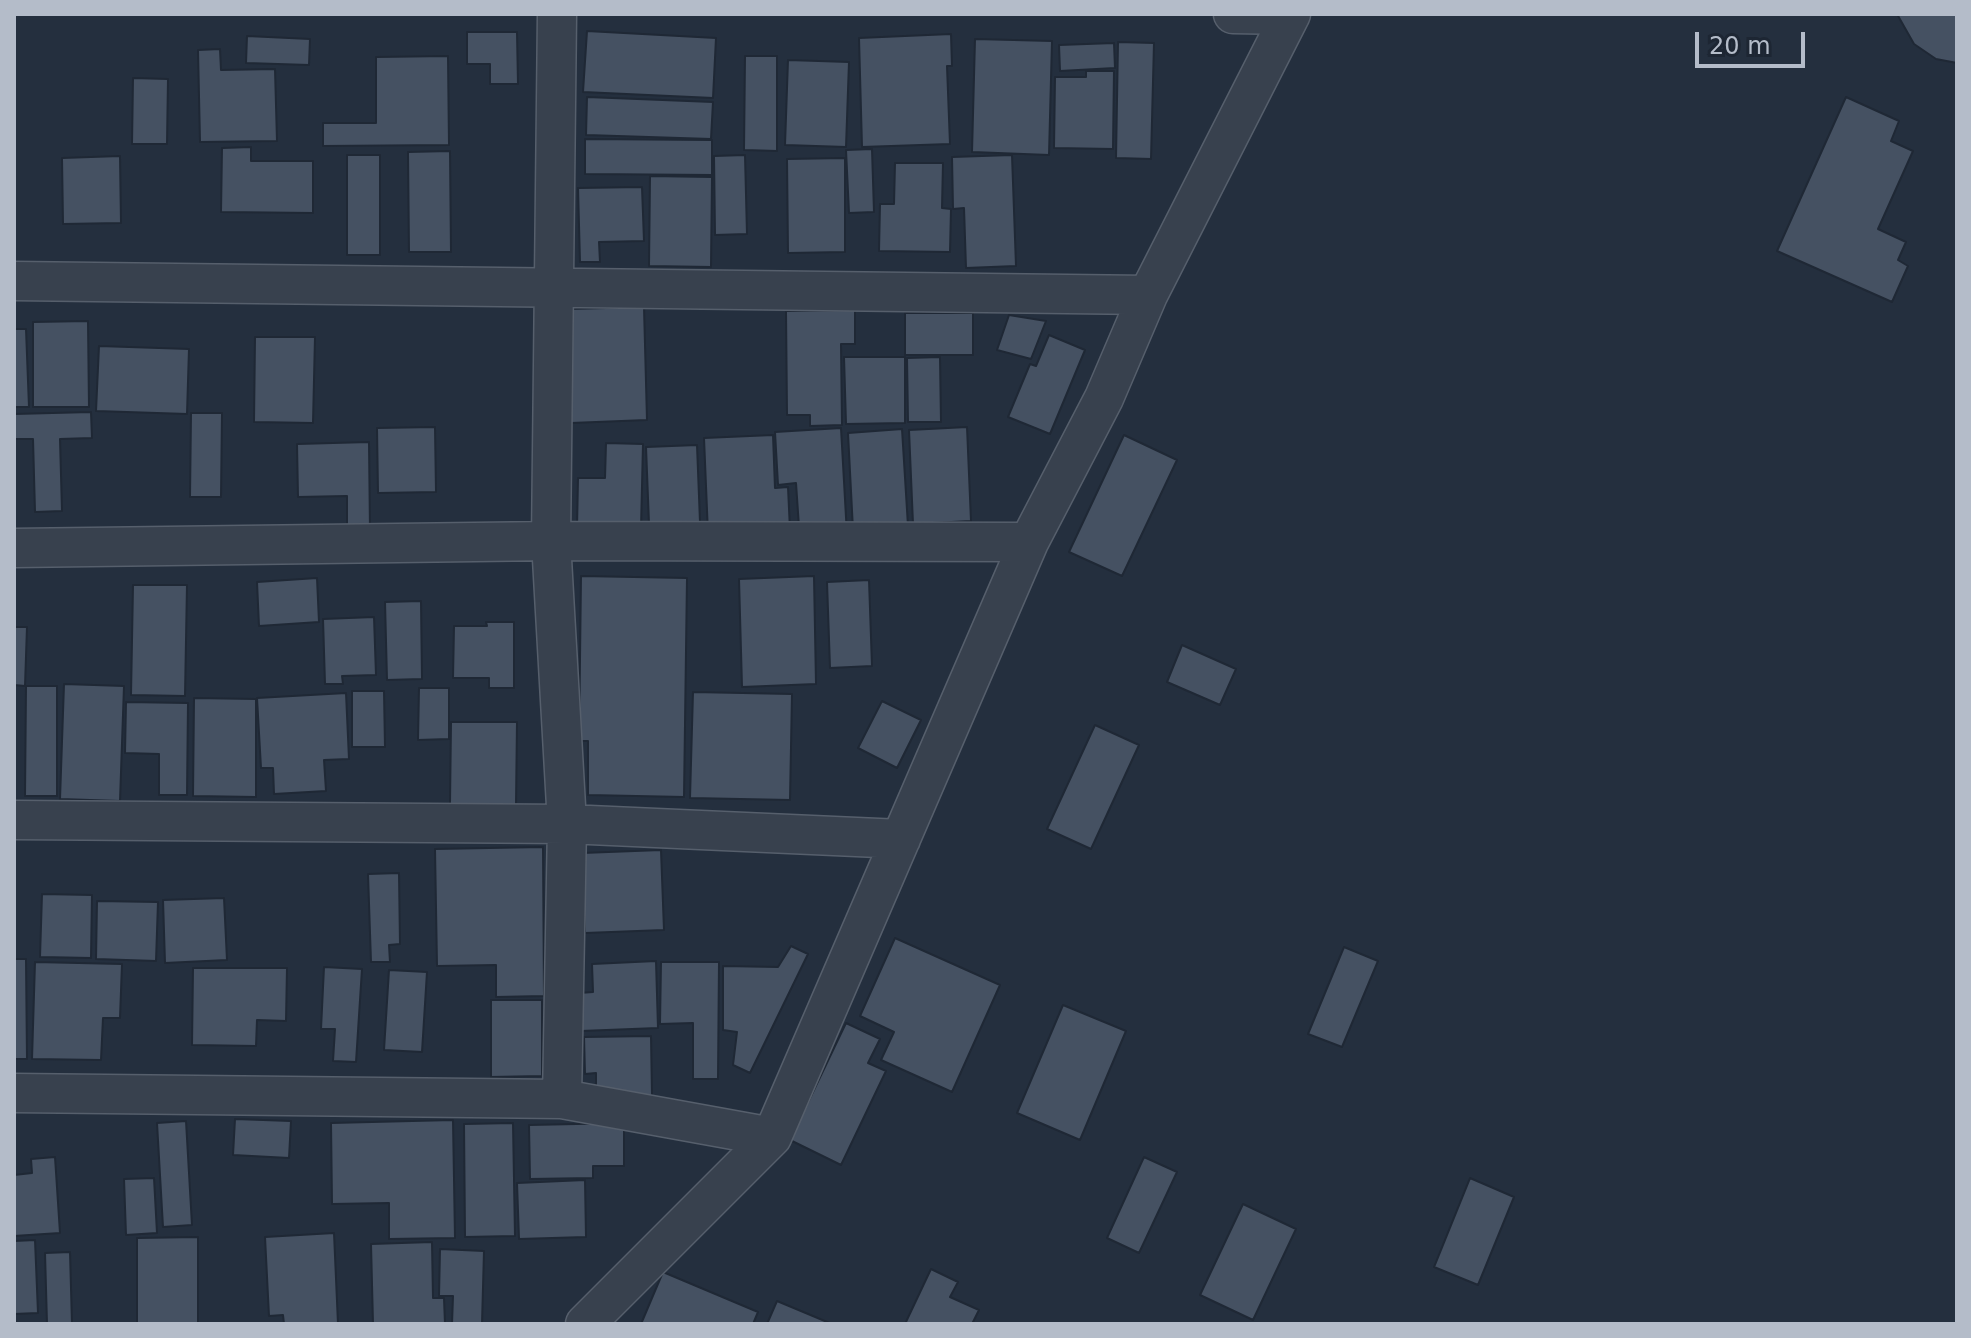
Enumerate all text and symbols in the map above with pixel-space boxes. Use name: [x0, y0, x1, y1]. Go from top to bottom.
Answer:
scale bar: [1699, 16, 1809, 66]
text: 20 m: [1709, 32, 1771, 60]

